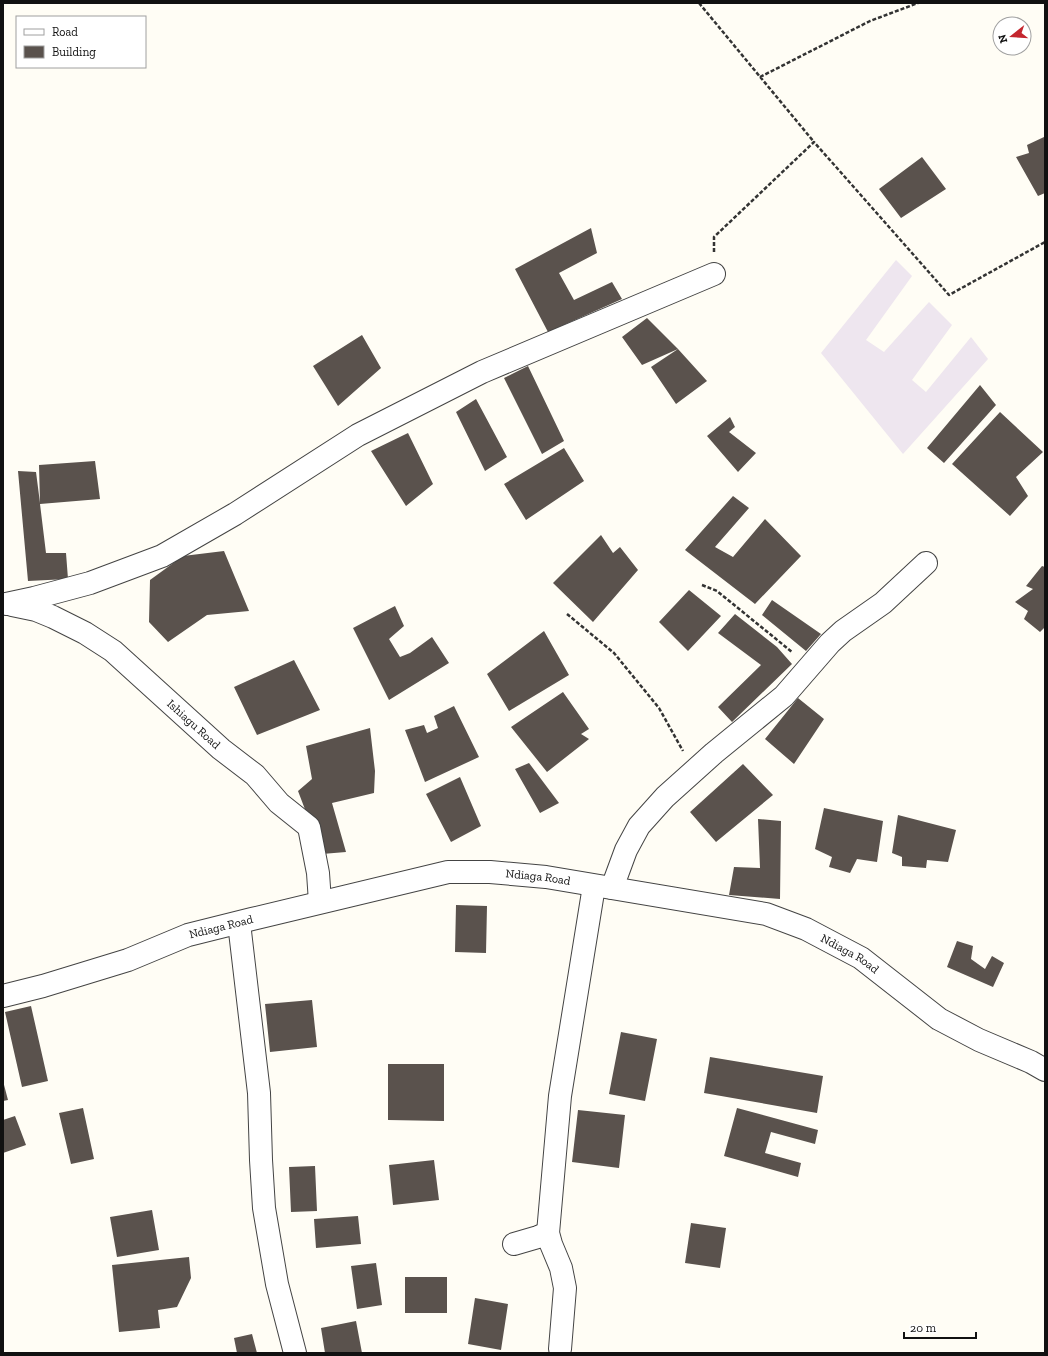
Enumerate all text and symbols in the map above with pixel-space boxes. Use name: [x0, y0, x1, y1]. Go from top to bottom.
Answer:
legend: [16, 16, 146, 68]
north arrow: [992, 16, 1032, 56]
text: Road: [52, 25, 78, 39]
text: N: [995, 32, 1010, 45]
text: Building: [52, 45, 96, 59]
street label: Ishiagu Road: [164, 697, 223, 752]
street label: Ndiaga Road: [505, 866, 572, 888]
street label: Ndiaga Road: [187, 912, 255, 941]
street label: Ndiaga Road: [818, 931, 882, 977]
scale bar: [904, 1314, 976, 1340]
text: 20 m: [910, 1321, 937, 1335]

